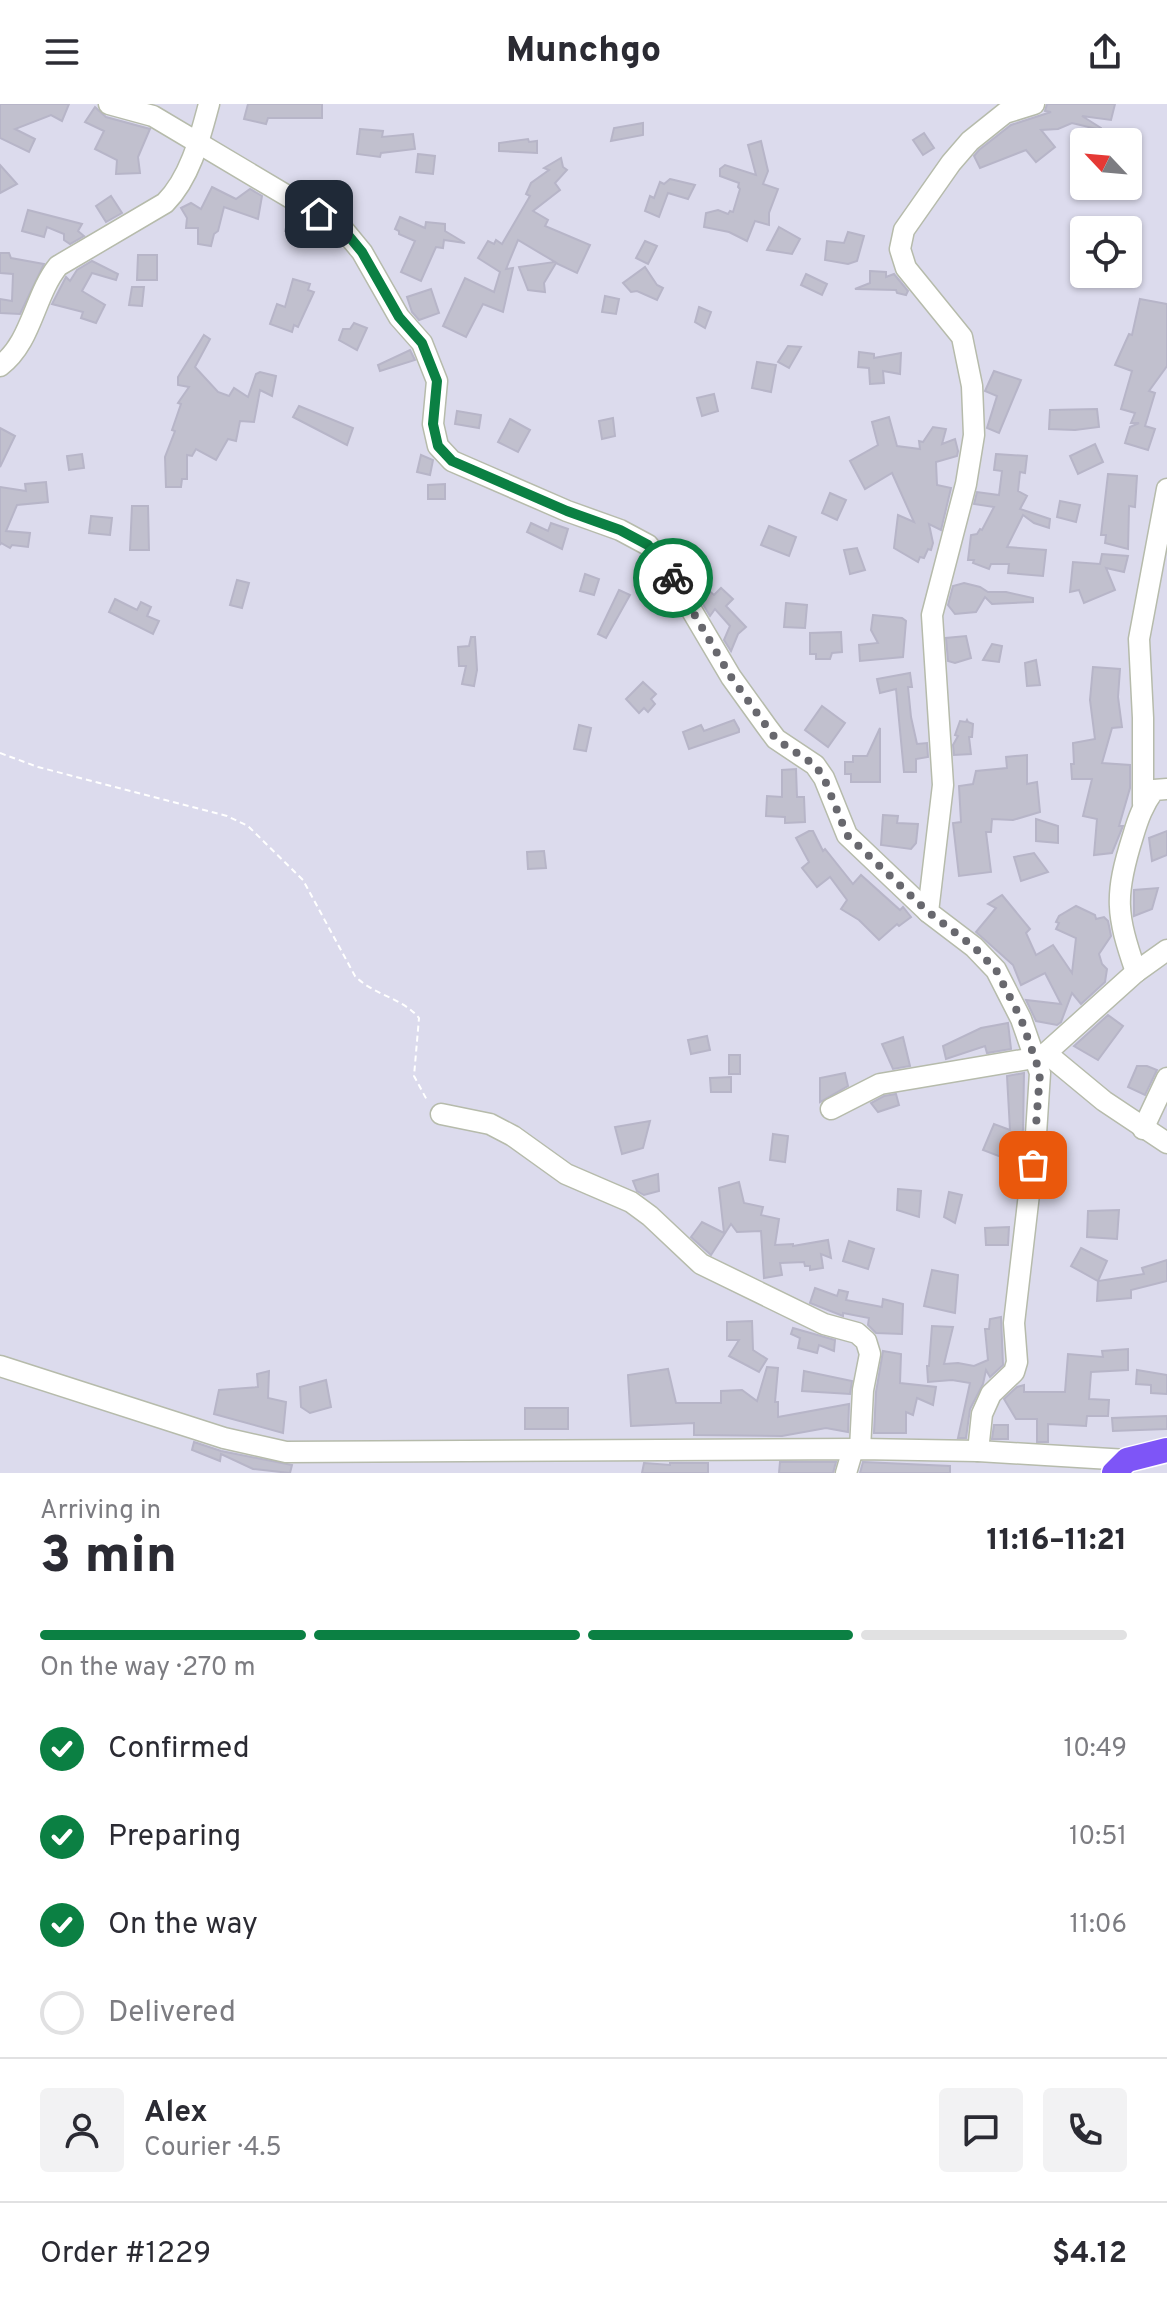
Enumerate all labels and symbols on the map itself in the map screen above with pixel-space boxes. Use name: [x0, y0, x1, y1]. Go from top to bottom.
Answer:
north arrow: [1070, 128, 1142, 200]
pin: [285, 180, 353, 248]
courier: [633, 538, 713, 618]
pin: [999, 1131, 1067, 1199]

